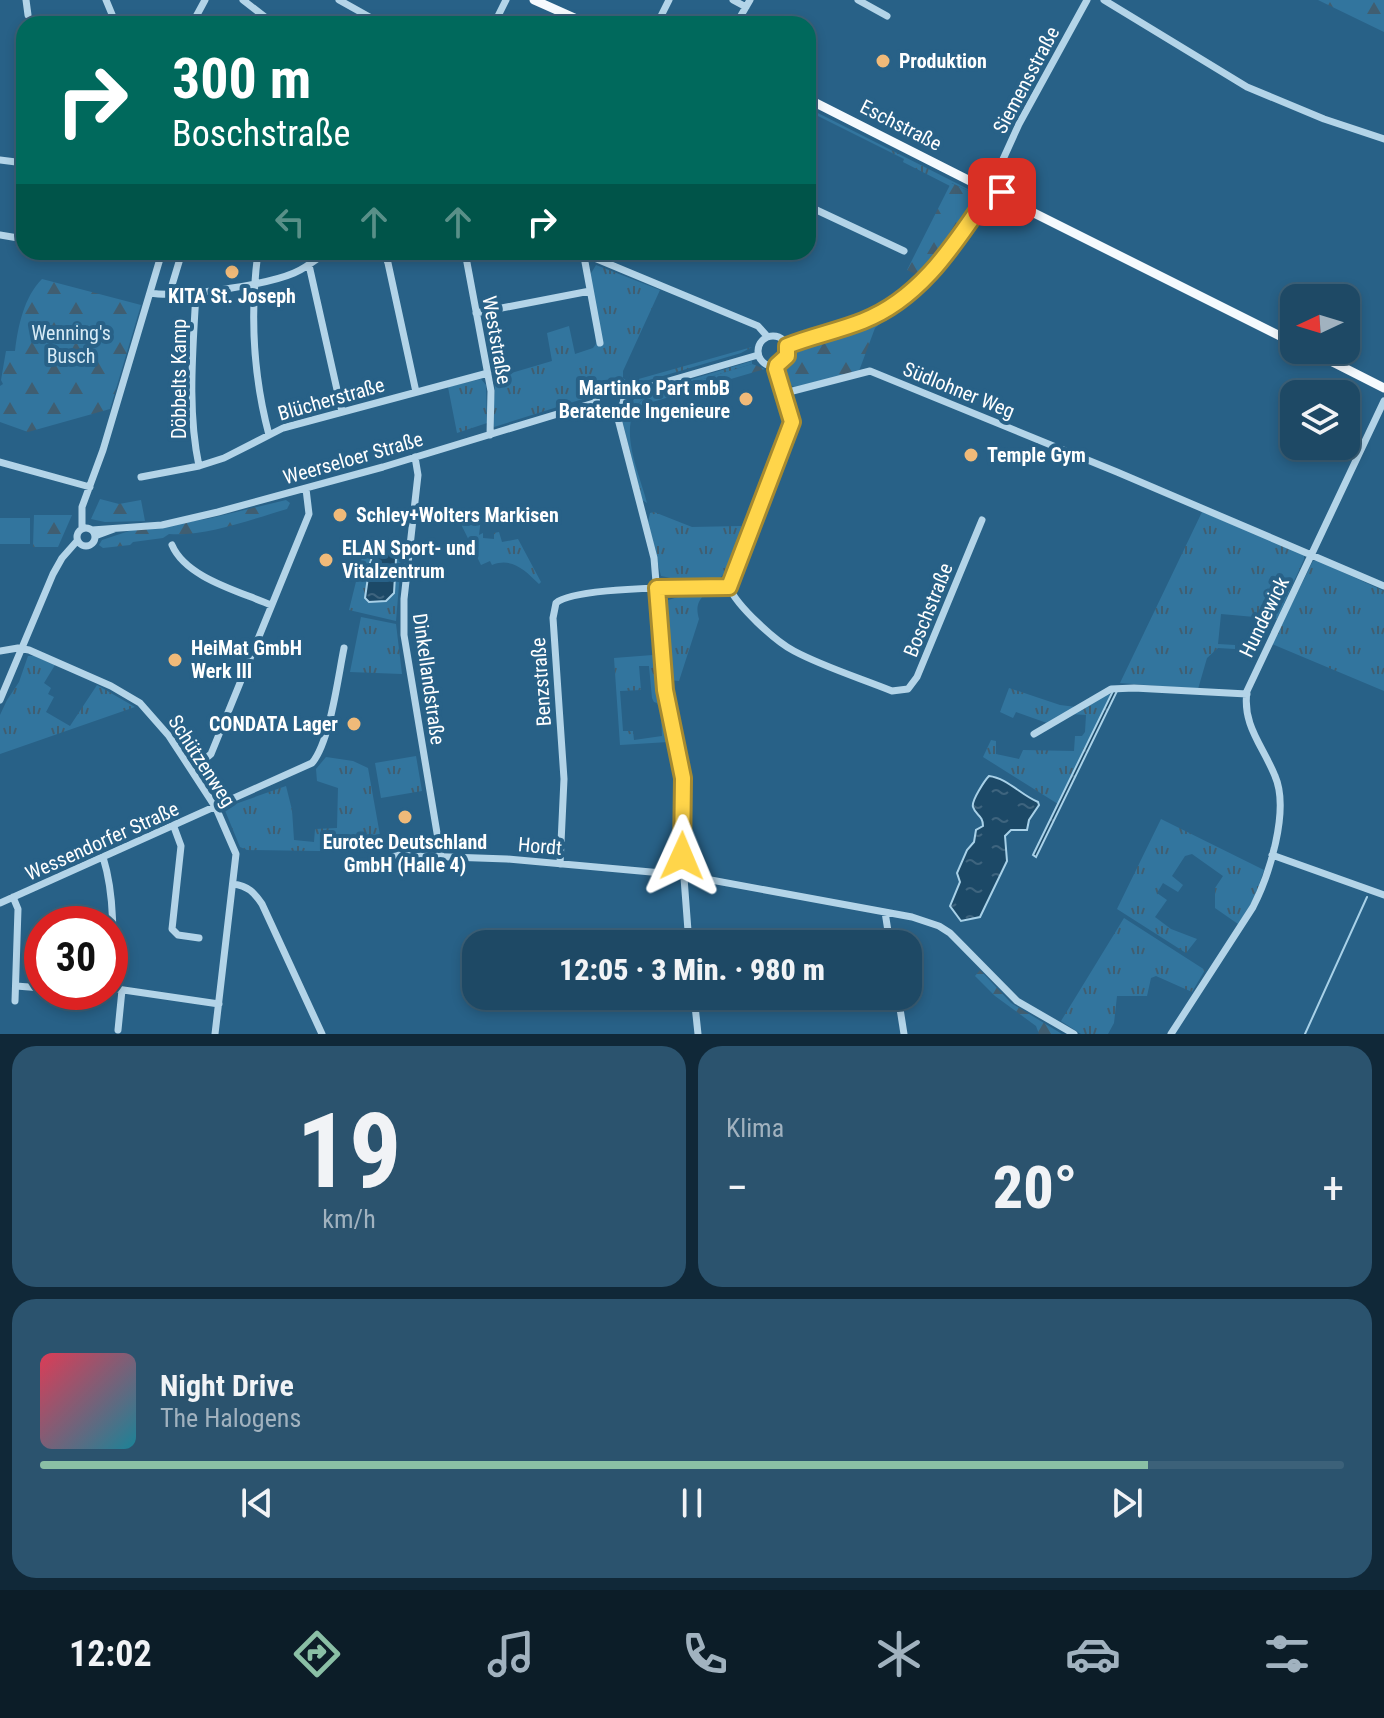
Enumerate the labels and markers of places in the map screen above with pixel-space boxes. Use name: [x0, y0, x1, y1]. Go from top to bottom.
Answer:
place label: Produktion: [899, 49, 987, 73]
marker: Produktion: [874, 52, 892, 70]
pin: [968, 158, 1036, 226]
marker: KITA St. Joseph: [223, 263, 241, 281]
place label: KITA St. Joseph: [168, 284, 296, 308]
place label: Martinko Part mbB Beratende Ingenieure: [559, 376, 730, 423]
marker: Martinko Part mbB Beratende Ingenieure: [737, 390, 755, 408]
place label: Temple Gym: [987, 443, 1086, 467]
marker: Temple Gym: [962, 446, 980, 464]
place label: Schley+Wolters Markisen: [356, 503, 559, 527]
marker: Schley+Wolters Markisen: [331, 506, 349, 524]
place label: ELAN Sport- und Vitalzentrum: [342, 536, 476, 583]
marker: ELAN Sport- und Vitalzentrum: [317, 551, 335, 569]
place label: HeiMat GmbH Werk III: [191, 636, 302, 683]
marker: HeiMat GmbH Werk III: [166, 651, 184, 669]
place label: CONDATA Lager: [209, 712, 338, 736]
marker: CONDATA Lager: [345, 715, 363, 733]
marker: Eurotec Deutschland GmbH (Halle 4): [396, 808, 414, 826]
place label: Eurotec Deutschland GmbH (Halle 4): [323, 830, 487, 877]

